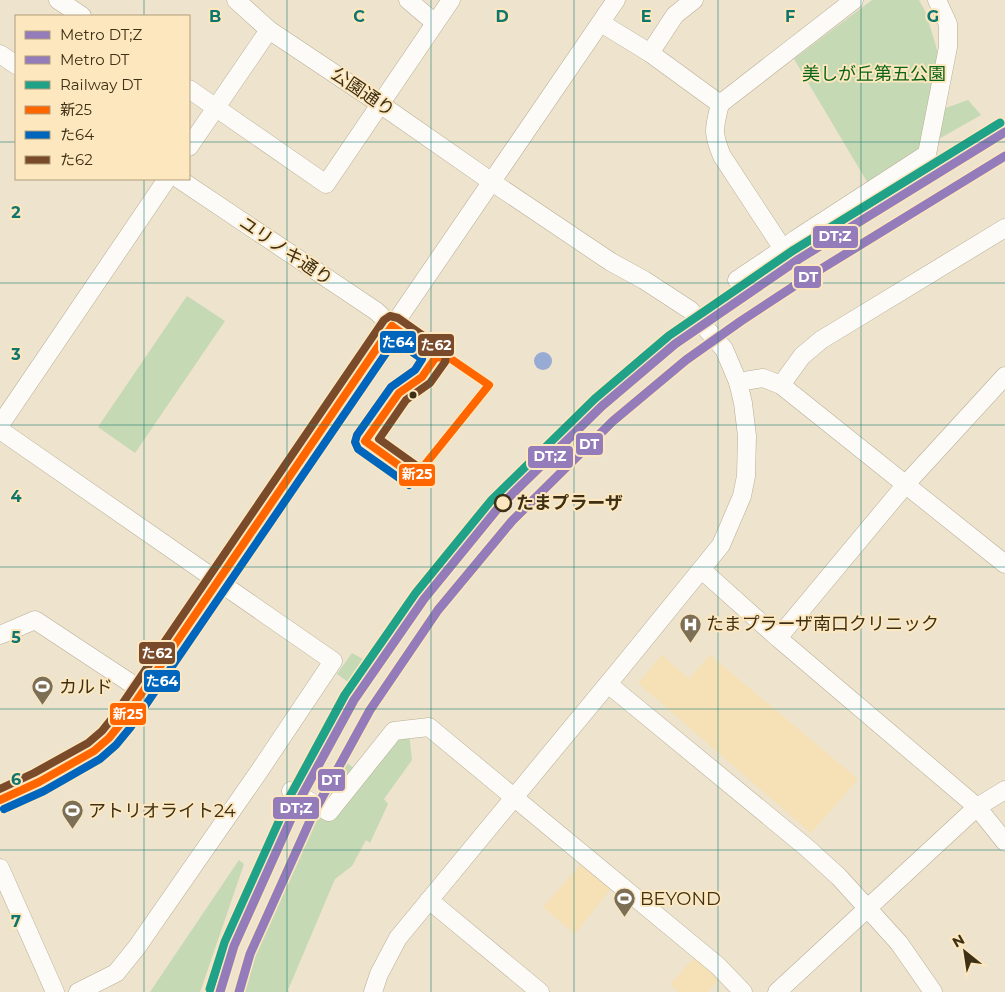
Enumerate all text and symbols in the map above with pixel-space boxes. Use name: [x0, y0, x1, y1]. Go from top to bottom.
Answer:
text: B: [209, 7, 221, 26]
text: C: [353, 7, 365, 26]
text: D: [495, 7, 509, 26]
text: E: [641, 7, 651, 26]
text: F: [785, 7, 795, 26]
text: G: [927, 7, 939, 26]
legend: [15, 15, 190, 180]
text: Metro DT;Z: [60, 25, 143, 44]
text: Metro DT: [60, 50, 130, 69]
street label: 公園通り: [327, 63, 399, 121]
park label: 美しが丘第五公園: [802, 63, 946, 85]
text: Railway DT: [60, 75, 142, 94]
text: 新25: [60, 100, 92, 119]
text: た64: [60, 125, 94, 144]
text: た62: [60, 150, 93, 169]
text: 2: [11, 203, 21, 222]
street label: ユリノキ通り: [235, 212, 337, 290]
line badge: DT;Z: [812, 225, 859, 249]
text: DT;Z: [819, 227, 852, 245]
line badge: DT: [793, 265, 822, 289]
text: DT: [798, 268, 818, 286]
line badge: た64: [379, 330, 417, 354]
text: た64: [382, 333, 415, 351]
line badge: た62: [417, 333, 455, 357]
text: た62: [420, 336, 452, 354]
text: 3: [10, 345, 21, 364]
unlabelled marker: [408, 390, 418, 400]
line badge: DT: [575, 432, 604, 456]
text: DT: [579, 435, 599, 453]
line badge: DT;Z: [527, 445, 574, 469]
text: DT;Z: [534, 447, 567, 465]
line badge: 新25: [398, 463, 436, 487]
text: 新25: [402, 465, 432, 483]
text: 4: [10, 487, 22, 506]
place label: たまプラーザ: [516, 492, 623, 514]
marker: たまプラーザ: [494, 494, 512, 512]
hospital icon: たまプラーザ南口クリニック: [678, 612, 702, 643]
place label: たまプラーザ南口クリニック: [706, 613, 939, 635]
text: 5: [11, 628, 21, 647]
line badge: た62: [138, 641, 176, 665]
text: た62: [141, 644, 173, 662]
line badge: た64: [143, 669, 181, 693]
text: た64: [146, 672, 179, 690]
sports icon: カルド: [31, 675, 55, 706]
place label: カルド: [59, 676, 113, 698]
line badge: 新25: [109, 702, 147, 726]
text: 新25: [113, 705, 143, 723]
line badge: DT: [317, 768, 346, 792]
text: 6: [11, 770, 21, 789]
text: DT: [321, 771, 341, 789]
line badge: DT;Z: [272, 796, 320, 820]
sports icon: アトリオライト24: [60, 799, 84, 830]
text: DT;Z: [280, 799, 313, 817]
place label: アトリオライト24: [88, 800, 236, 822]
sports icon: BEYOND: [612, 887, 636, 918]
place label: BEYOND: [640, 888, 721, 910]
text: 7: [11, 912, 21, 931]
north arrow: [940, 927, 990, 977]
text: N: [949, 930, 968, 951]

